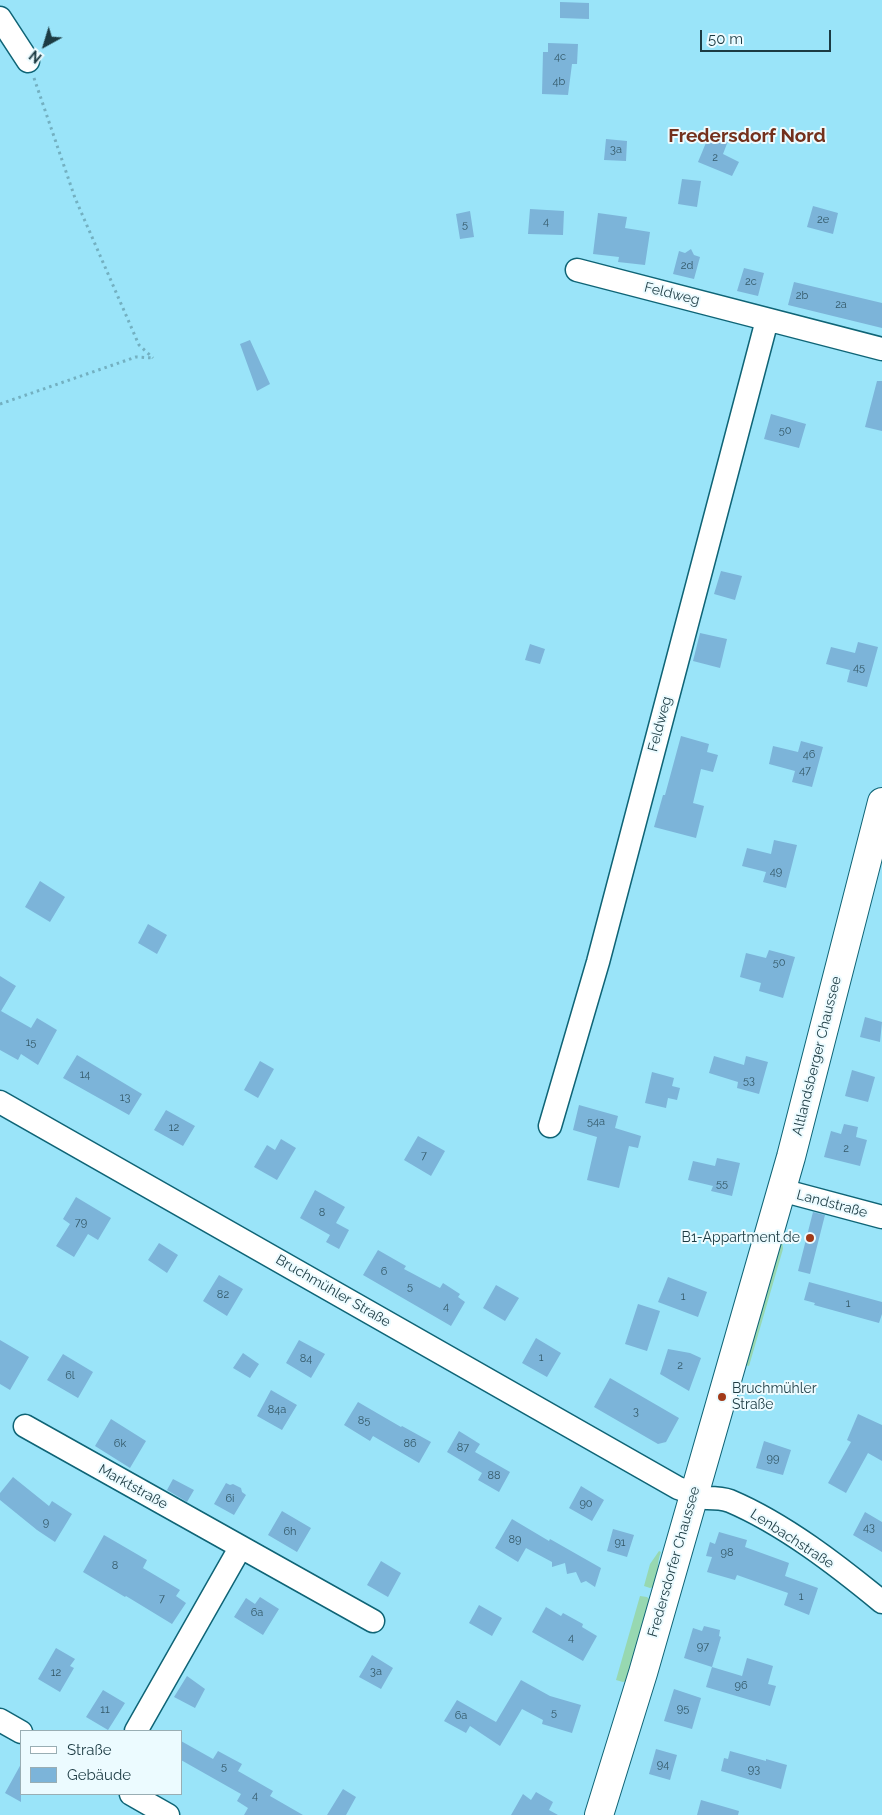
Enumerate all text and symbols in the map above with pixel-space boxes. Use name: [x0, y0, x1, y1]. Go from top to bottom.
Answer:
north arrow: [20, 20, 70, 70]
scale bar: [702, 20, 833, 52]
text: 50 m: [708, 30, 743, 48]
text: N: [26, 47, 45, 66]
house number: 4c: [554, 50, 566, 64]
house number: 4b: [553, 75, 565, 89]
district label: Fredersdorf Nord: [668, 125, 826, 147]
house number: 3a: [610, 143, 622, 157]
house number: 2: [712, 151, 718, 165]
house number: 2e: [817, 213, 829, 227]
house number: 4: [543, 215, 549, 229]
house number: 5: [462, 218, 468, 232]
house number: 2d: [681, 259, 693, 273]
house number: 2c: [745, 275, 757, 289]
street label: Feldweg: [643, 279, 701, 309]
house number: 2b: [796, 289, 808, 303]
house number: 2a: [835, 298, 847, 312]
house number: 50: [779, 424, 791, 438]
house number: 45: [853, 661, 865, 675]
street label: Feldweg: [645, 695, 675, 753]
house number: 46: [803, 748, 815, 762]
house number: 47: [799, 764, 811, 778]
house number: 49: [770, 865, 782, 879]
house number: 50: [773, 956, 785, 970]
street label: Altlandsberger Chaussee: [789, 975, 845, 1137]
house number: 15: [26, 1036, 36, 1050]
house number: 14: [80, 1068, 90, 1082]
house number: 53: [743, 1074, 755, 1088]
house number: 13: [120, 1091, 130, 1105]
house number: 54a: [587, 1115, 605, 1129]
house number: 12: [169, 1121, 179, 1135]
house number: 2: [843, 1142, 849, 1156]
house number: 7: [421, 1149, 427, 1163]
house number: 55: [716, 1177, 728, 1191]
street label: Landstraße: [795, 1186, 869, 1222]
house number: 8: [319, 1206, 325, 1220]
house number: 79: [75, 1216, 87, 1230]
place label: B1-Appartment.de: [682, 1230, 800, 1246]
marker: B1-Appartment.de: [804, 1232, 816, 1244]
street label: Bruchmühler Straße: [273, 1251, 393, 1331]
house number: 6: [381, 1265, 387, 1279]
house number: 5: [407, 1280, 413, 1294]
house number: 82: [217, 1288, 229, 1302]
house number: 1: [681, 1290, 685, 1304]
house number: 1: [846, 1297, 850, 1311]
house number: 4: [443, 1300, 449, 1314]
house number: 1: [539, 1351, 543, 1365]
house number: 84: [300, 1352, 312, 1366]
house number: 2: [677, 1359, 683, 1373]
house number: 6l: [65, 1369, 75, 1383]
place label: Bruchmühler Straße: [732, 1381, 817, 1414]
marker: Bruchmühler Straße: [716, 1391, 728, 1403]
house number: 84a: [268, 1403, 286, 1417]
house number: 3: [633, 1405, 639, 1419]
house number: 85: [358, 1414, 370, 1428]
house number: 6k: [114, 1437, 126, 1451]
house number: 86: [403, 1437, 417, 1451]
house number: 87: [457, 1441, 469, 1455]
house number: 99: [767, 1452, 779, 1466]
street label: Marktstraße: [95, 1461, 171, 1513]
house number: 88: [487, 1469, 501, 1483]
street label: Fredersdorfer Chaussee: [644, 1485, 704, 1639]
house number: 6i: [225, 1492, 235, 1506]
house number: 90: [579, 1497, 593, 1511]
street label: Lenbachstraße: [747, 1506, 837, 1572]
house number: 9: [43, 1516, 49, 1530]
house number: 43: [863, 1521, 875, 1535]
house number: 6h: [283, 1525, 297, 1539]
house number: 89: [509, 1533, 521, 1547]
house number: 91: [614, 1536, 626, 1550]
house number: 98: [721, 1546, 733, 1560]
house number: 8: [112, 1559, 118, 1573]
house number: 1: [799, 1590, 803, 1604]
house number: 7: [159, 1592, 165, 1606]
house number: 6a: [251, 1606, 263, 1620]
house number: 4: [568, 1631, 574, 1645]
house number: 97: [697, 1640, 709, 1654]
house number: 3a: [370, 1665, 382, 1679]
house number: 12: [51, 1666, 61, 1680]
house number: 96: [734, 1679, 748, 1693]
house number: 95: [677, 1702, 689, 1716]
house number: 11: [100, 1703, 110, 1717]
house number: 5: [551, 1706, 557, 1720]
house number: 6a: [455, 1709, 467, 1723]
legend: [20, 1730, 182, 1795]
text: Straße: [67, 1741, 111, 1759]
house number: 94: [657, 1758, 669, 1772]
house number: 5: [221, 1760, 227, 1774]
house number: 93: [748, 1763, 760, 1777]
text: Gebäude: [67, 1766, 131, 1784]
house number: 4: [252, 1789, 258, 1803]

